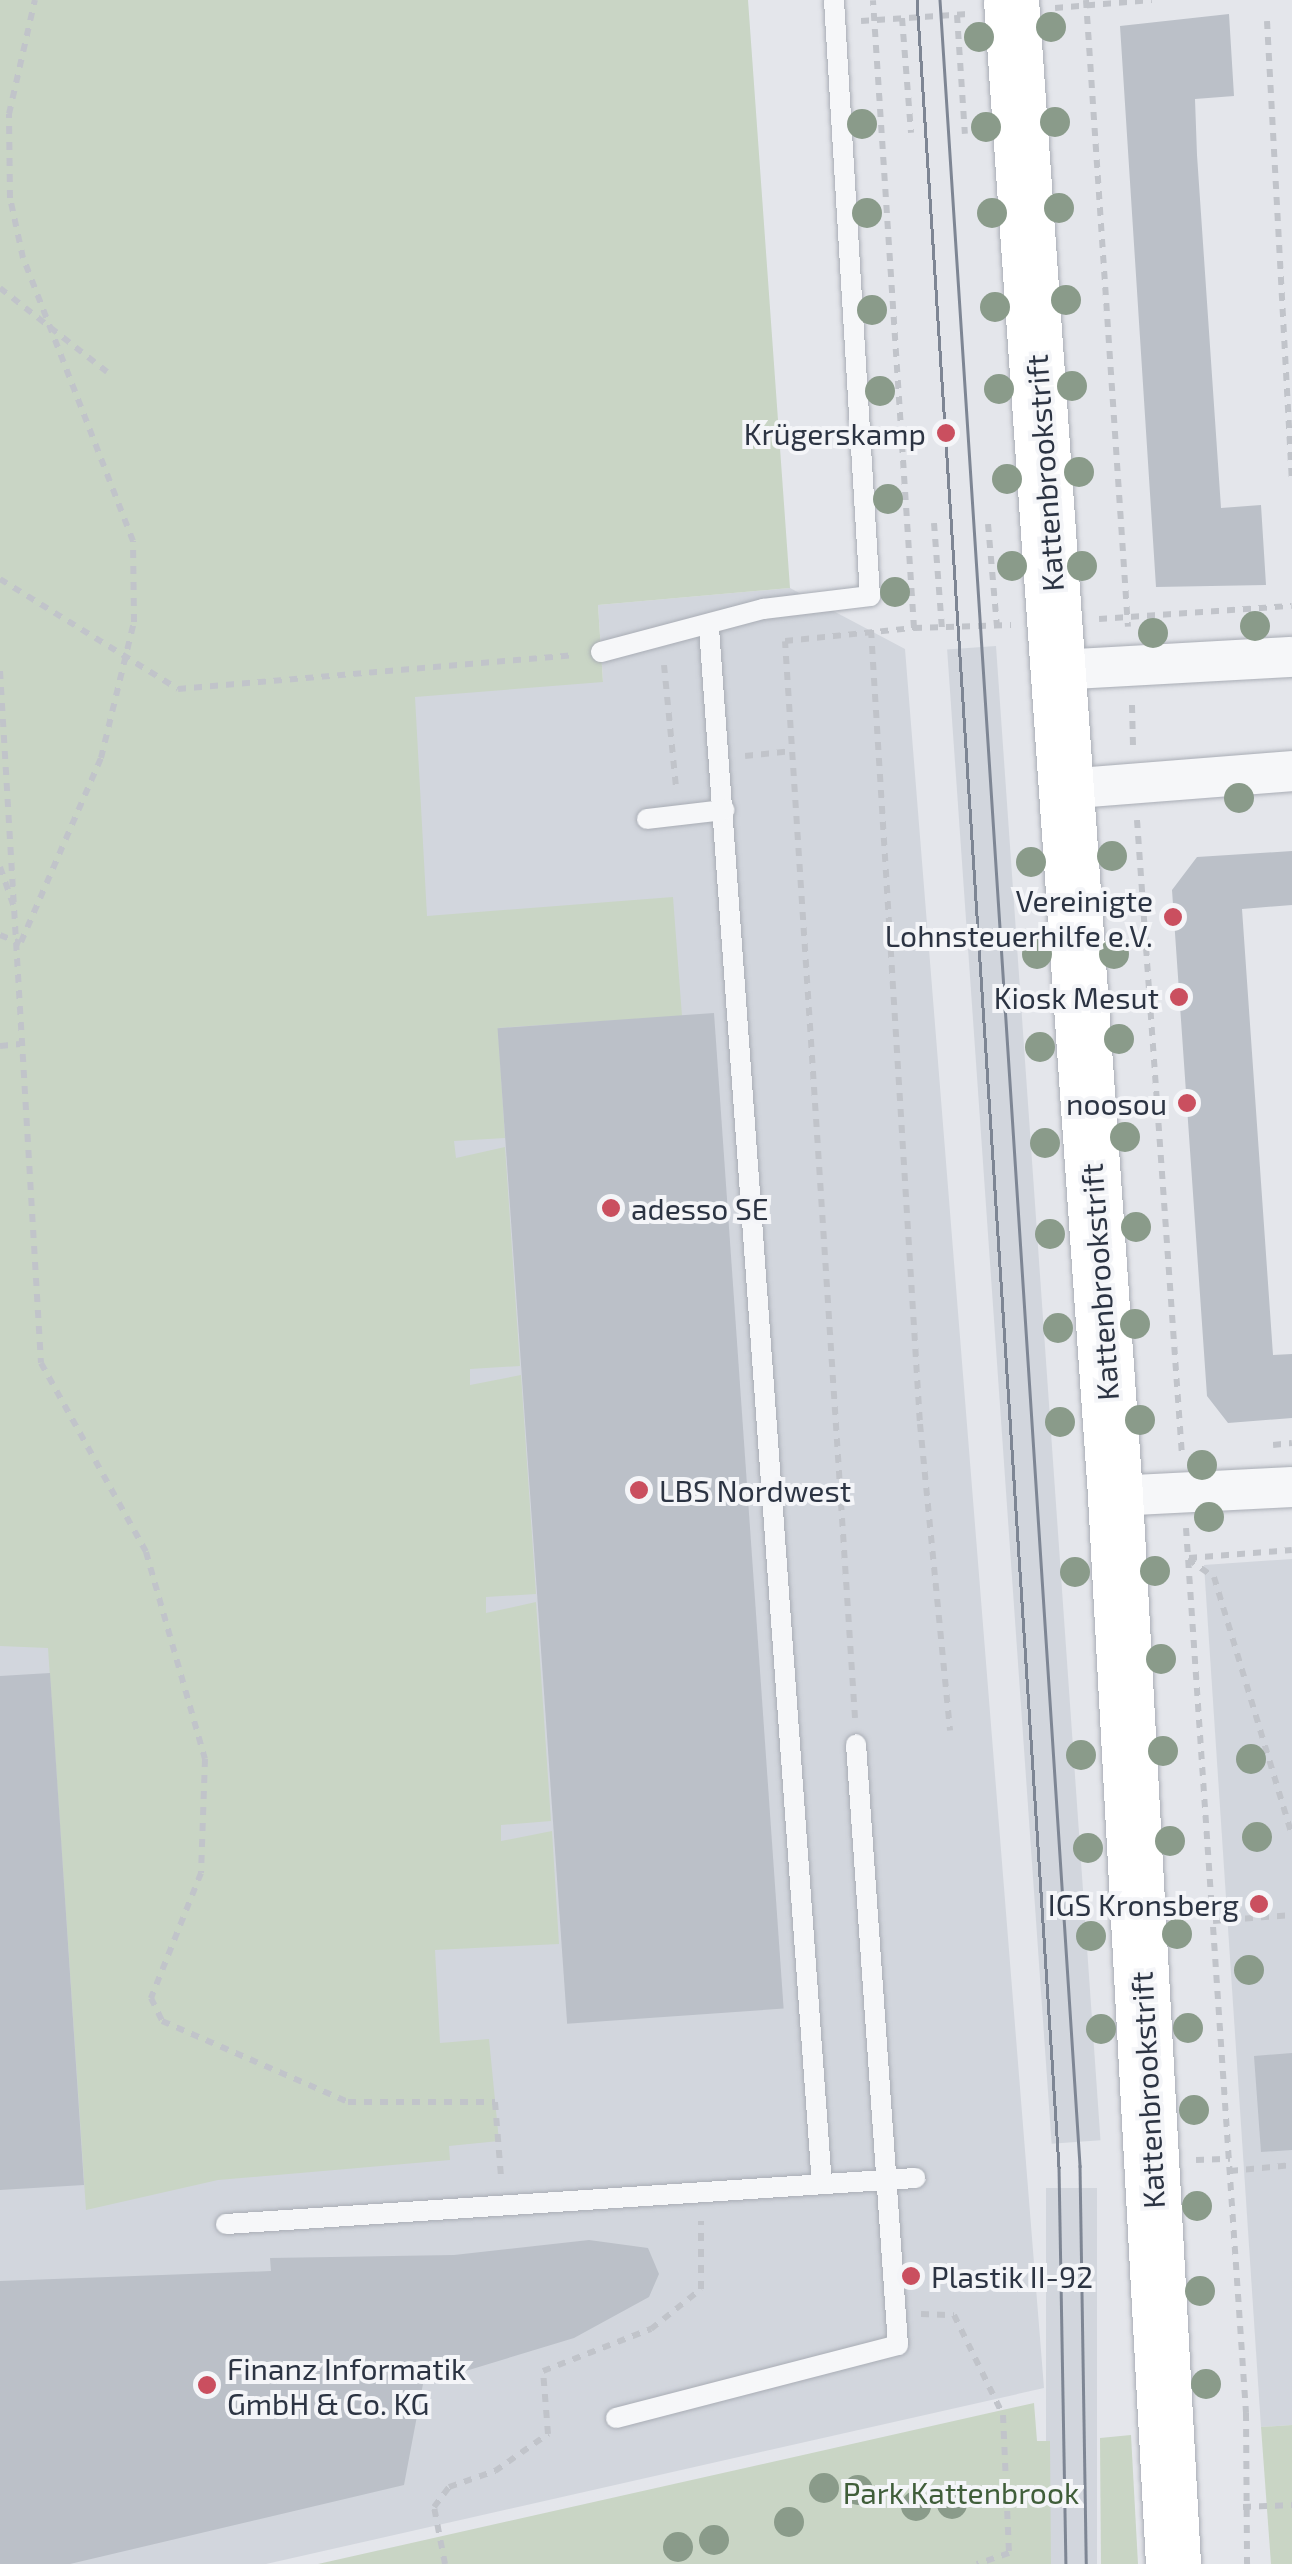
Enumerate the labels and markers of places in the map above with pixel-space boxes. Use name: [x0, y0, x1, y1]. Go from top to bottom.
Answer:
place label: Krügerskamp: [744, 415, 926, 451]
marker: Krügerskamp: [935, 422, 957, 444]
place label: Vereinigte Lohnsteuerhilfe e.V.: [885, 882, 1153, 952]
marker: Vereinigte Lohnsteuerhilfe e.V.: [1162, 906, 1184, 928]
place label: Kiosk Mesut: [993, 979, 1159, 1015]
marker: Kiosk Mesut: [1168, 986, 1190, 1008]
place label: noosou: [1066, 1085, 1167, 1121]
marker: noosou: [1176, 1092, 1198, 1114]
place label: adesso SE: [631, 1190, 769, 1226]
marker: adesso SE: [600, 1197, 622, 1219]
place label: LBS Nordwest: [659, 1472, 851, 1508]
marker: LBS Nordwest: [628, 1479, 650, 1501]
place label: IGS Kronsberg: [1048, 1886, 1239, 1922]
marker: IGS Kronsberg: [1248, 1893, 1270, 1915]
place label: Plastik II-92: [931, 2258, 1093, 2294]
marker: Plastik II-92: [900, 2265, 922, 2287]
place label: Finanz Informatik GmbH & Co. KG: [227, 2350, 466, 2420]
marker: Finanz Informatik GmbH & Co. KG: [196, 2374, 218, 2396]

